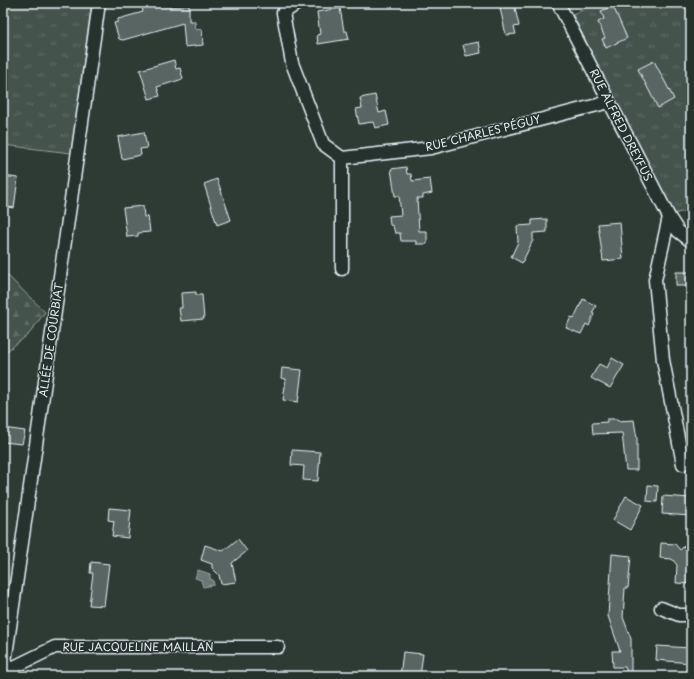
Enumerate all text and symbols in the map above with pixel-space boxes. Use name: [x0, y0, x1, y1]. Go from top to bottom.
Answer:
street label: RUE ALFRED DREYFUS: [586, 66, 657, 184]
street label: RUE CHARLES PÉGUY: [423, 110, 542, 155]
street label: ALLÉE DE COURBIAT: [34, 281, 67, 398]
street label: RUE JACQUELINE MAILLAN: [62, 638, 214, 655]

